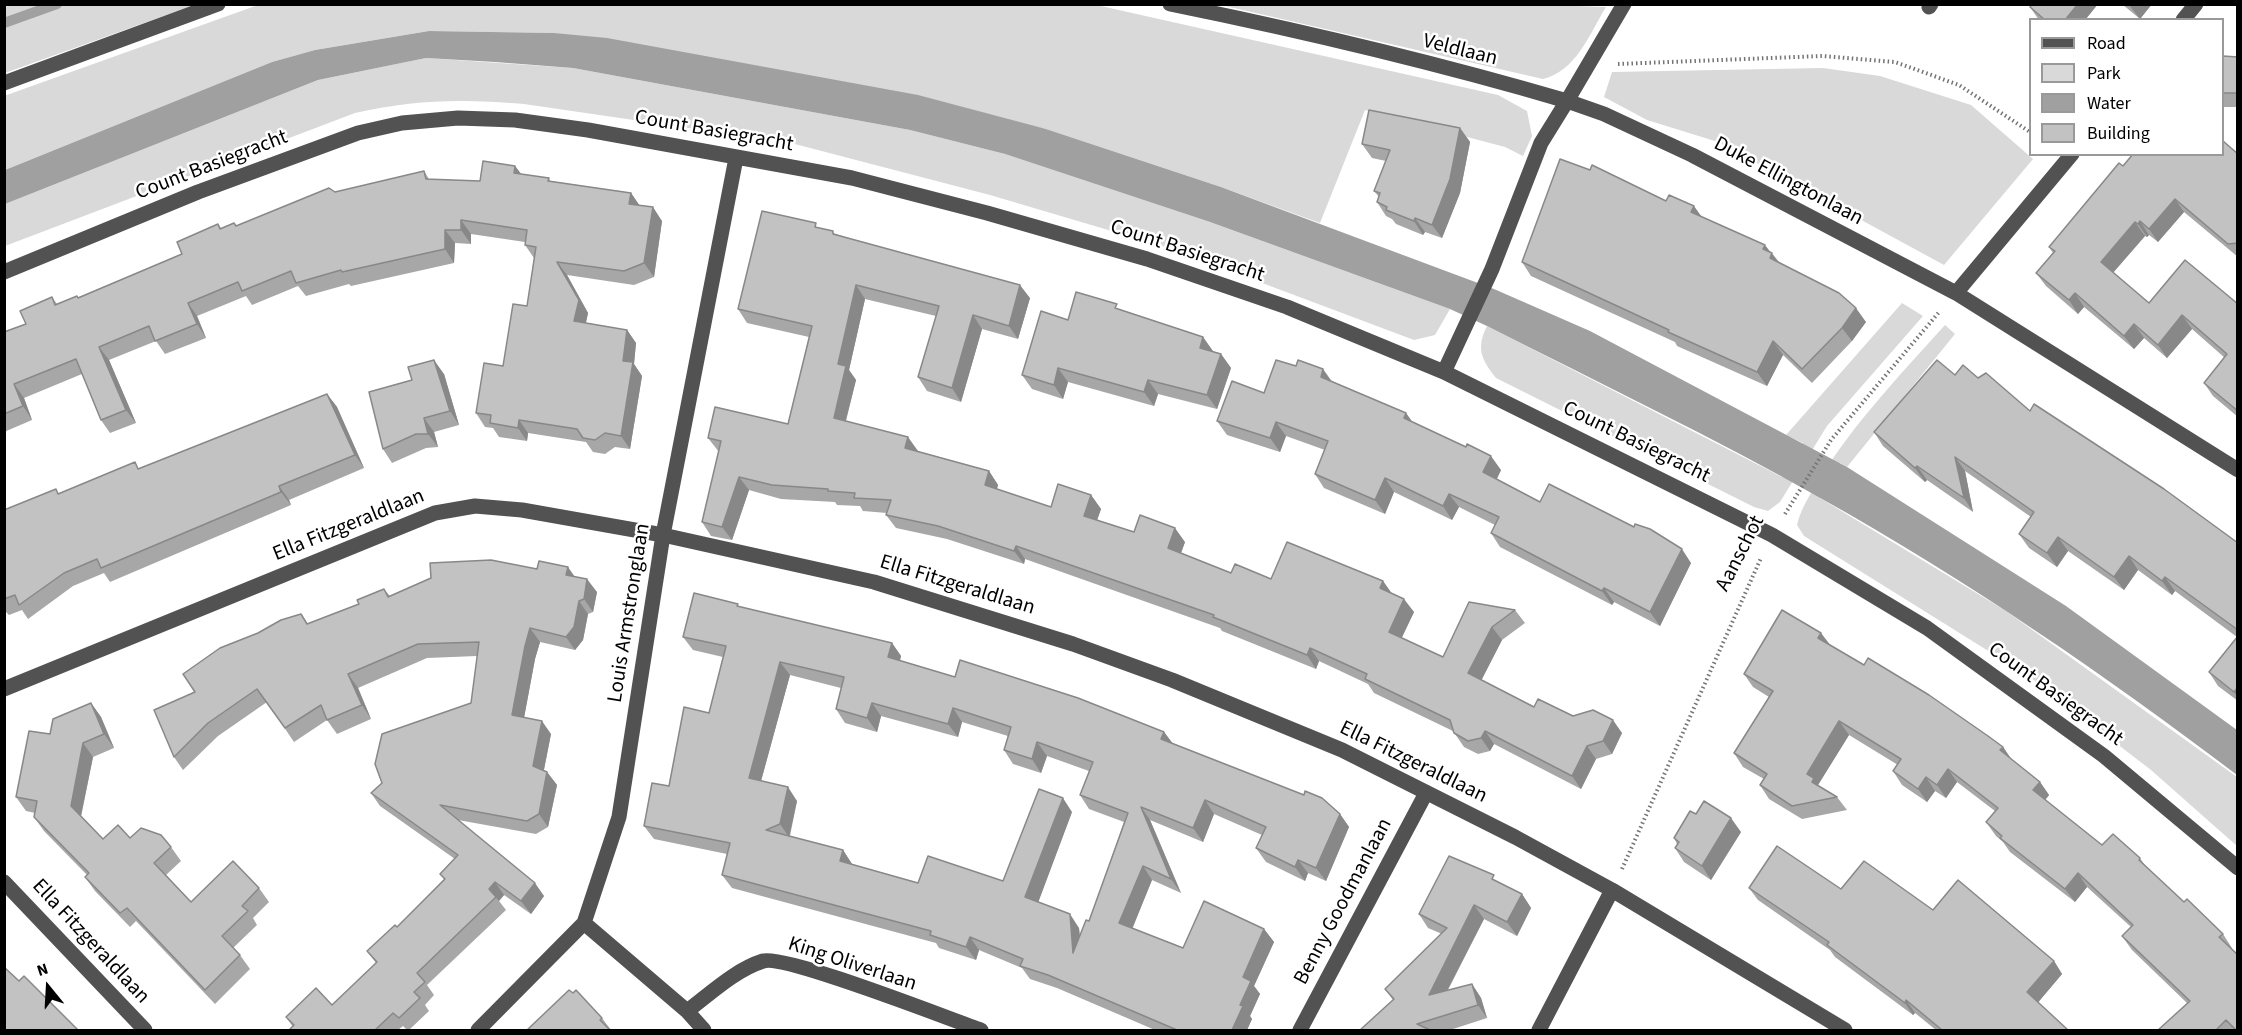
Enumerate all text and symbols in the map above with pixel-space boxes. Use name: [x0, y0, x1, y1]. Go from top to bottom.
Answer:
legend: [2029, 18, 2224, 156]
street label: Veldlaan: [1420, 30, 1500, 72]
text: Road: [2087, 31, 2126, 56]
text: Park: [2087, 61, 2121, 86]
text: Water: [2087, 91, 2131, 116]
street label: Count Basiegracht: [633, 106, 795, 158]
text: Building: [2087, 121, 2150, 146]
street label: Count Basiegracht: [132, 125, 292, 207]
street label: Duke Ellingtonlaan: [1709, 132, 1867, 232]
street label: Count Basiegracht: [1107, 215, 1267, 289]
street label: Count Basiegracht: [1558, 396, 1714, 490]
street label: Ella Fitzgeraldlaan: [270, 484, 428, 568]
street label: Aanschot: [1711, 512, 1771, 596]
street label: Louis Armstronglaan: [603, 522, 657, 704]
street label: Ella Fitzgeraldlaan: [876, 550, 1038, 622]
street label: Count Basiegracht: [1983, 638, 2127, 752]
street label: Ella Fitzgeraldlaan: [1335, 716, 1491, 810]
street label: Benny Goodmanlaan: [1290, 815, 1398, 989]
street label: Ella Fitzgeraldlaan: [26, 874, 154, 1010]
street label: King Oliverlaan: [785, 932, 919, 998]
north arrow: [18, 957, 78, 1017]
text: N: [34, 958, 51, 982]

